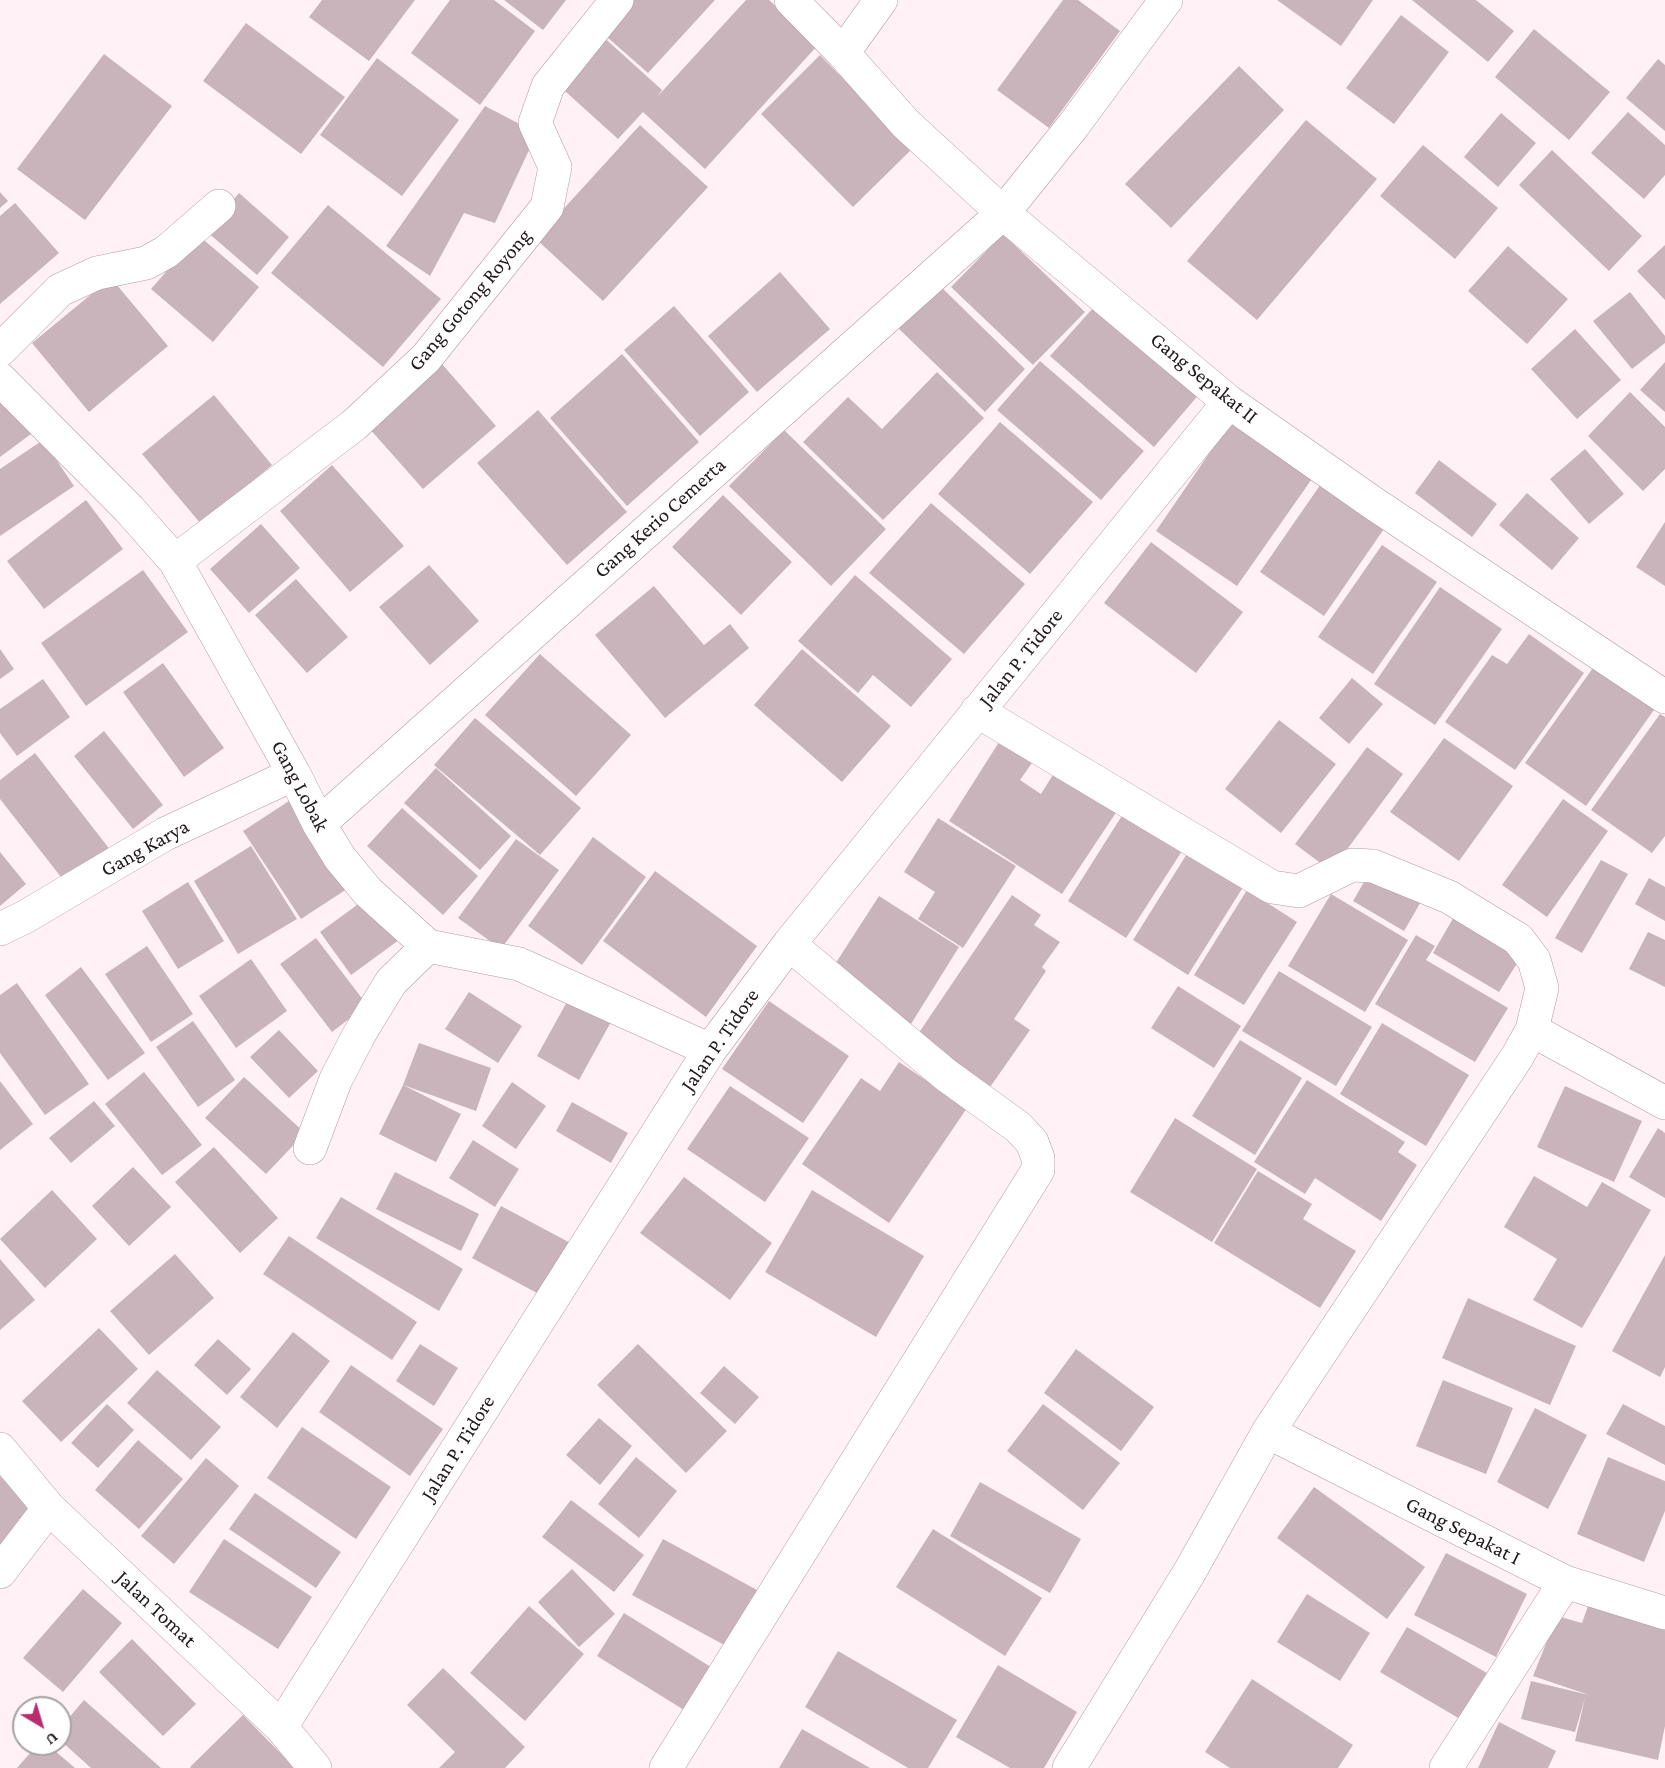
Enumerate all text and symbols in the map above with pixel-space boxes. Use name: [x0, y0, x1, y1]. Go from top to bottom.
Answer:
street label: Gang Gotong Royong: [403, 224, 537, 376]
street label: Gang Sepakat II: [1145, 327, 1263, 429]
street label: Gang Kerio Cemerta: [589, 452, 731, 584]
street label: Jalan P. Tidore: [974, 604, 1068, 712]
street label: Gang Lobak: [265, 736, 335, 836]
street label: Gang Karya: [97, 814, 193, 882]
street label: Jalan P. Tidore: [675, 984, 765, 1096]
street label: Jalan P. Tidore: [416, 1391, 500, 1505]
street label: Gang Sepakat I: [1402, 1491, 1524, 1571]
street label: Jalan Tomat: [110, 1565, 202, 1653]
north arrow: [12, 1696, 72, 1756]
text: U: [43, 1729, 62, 1749]

